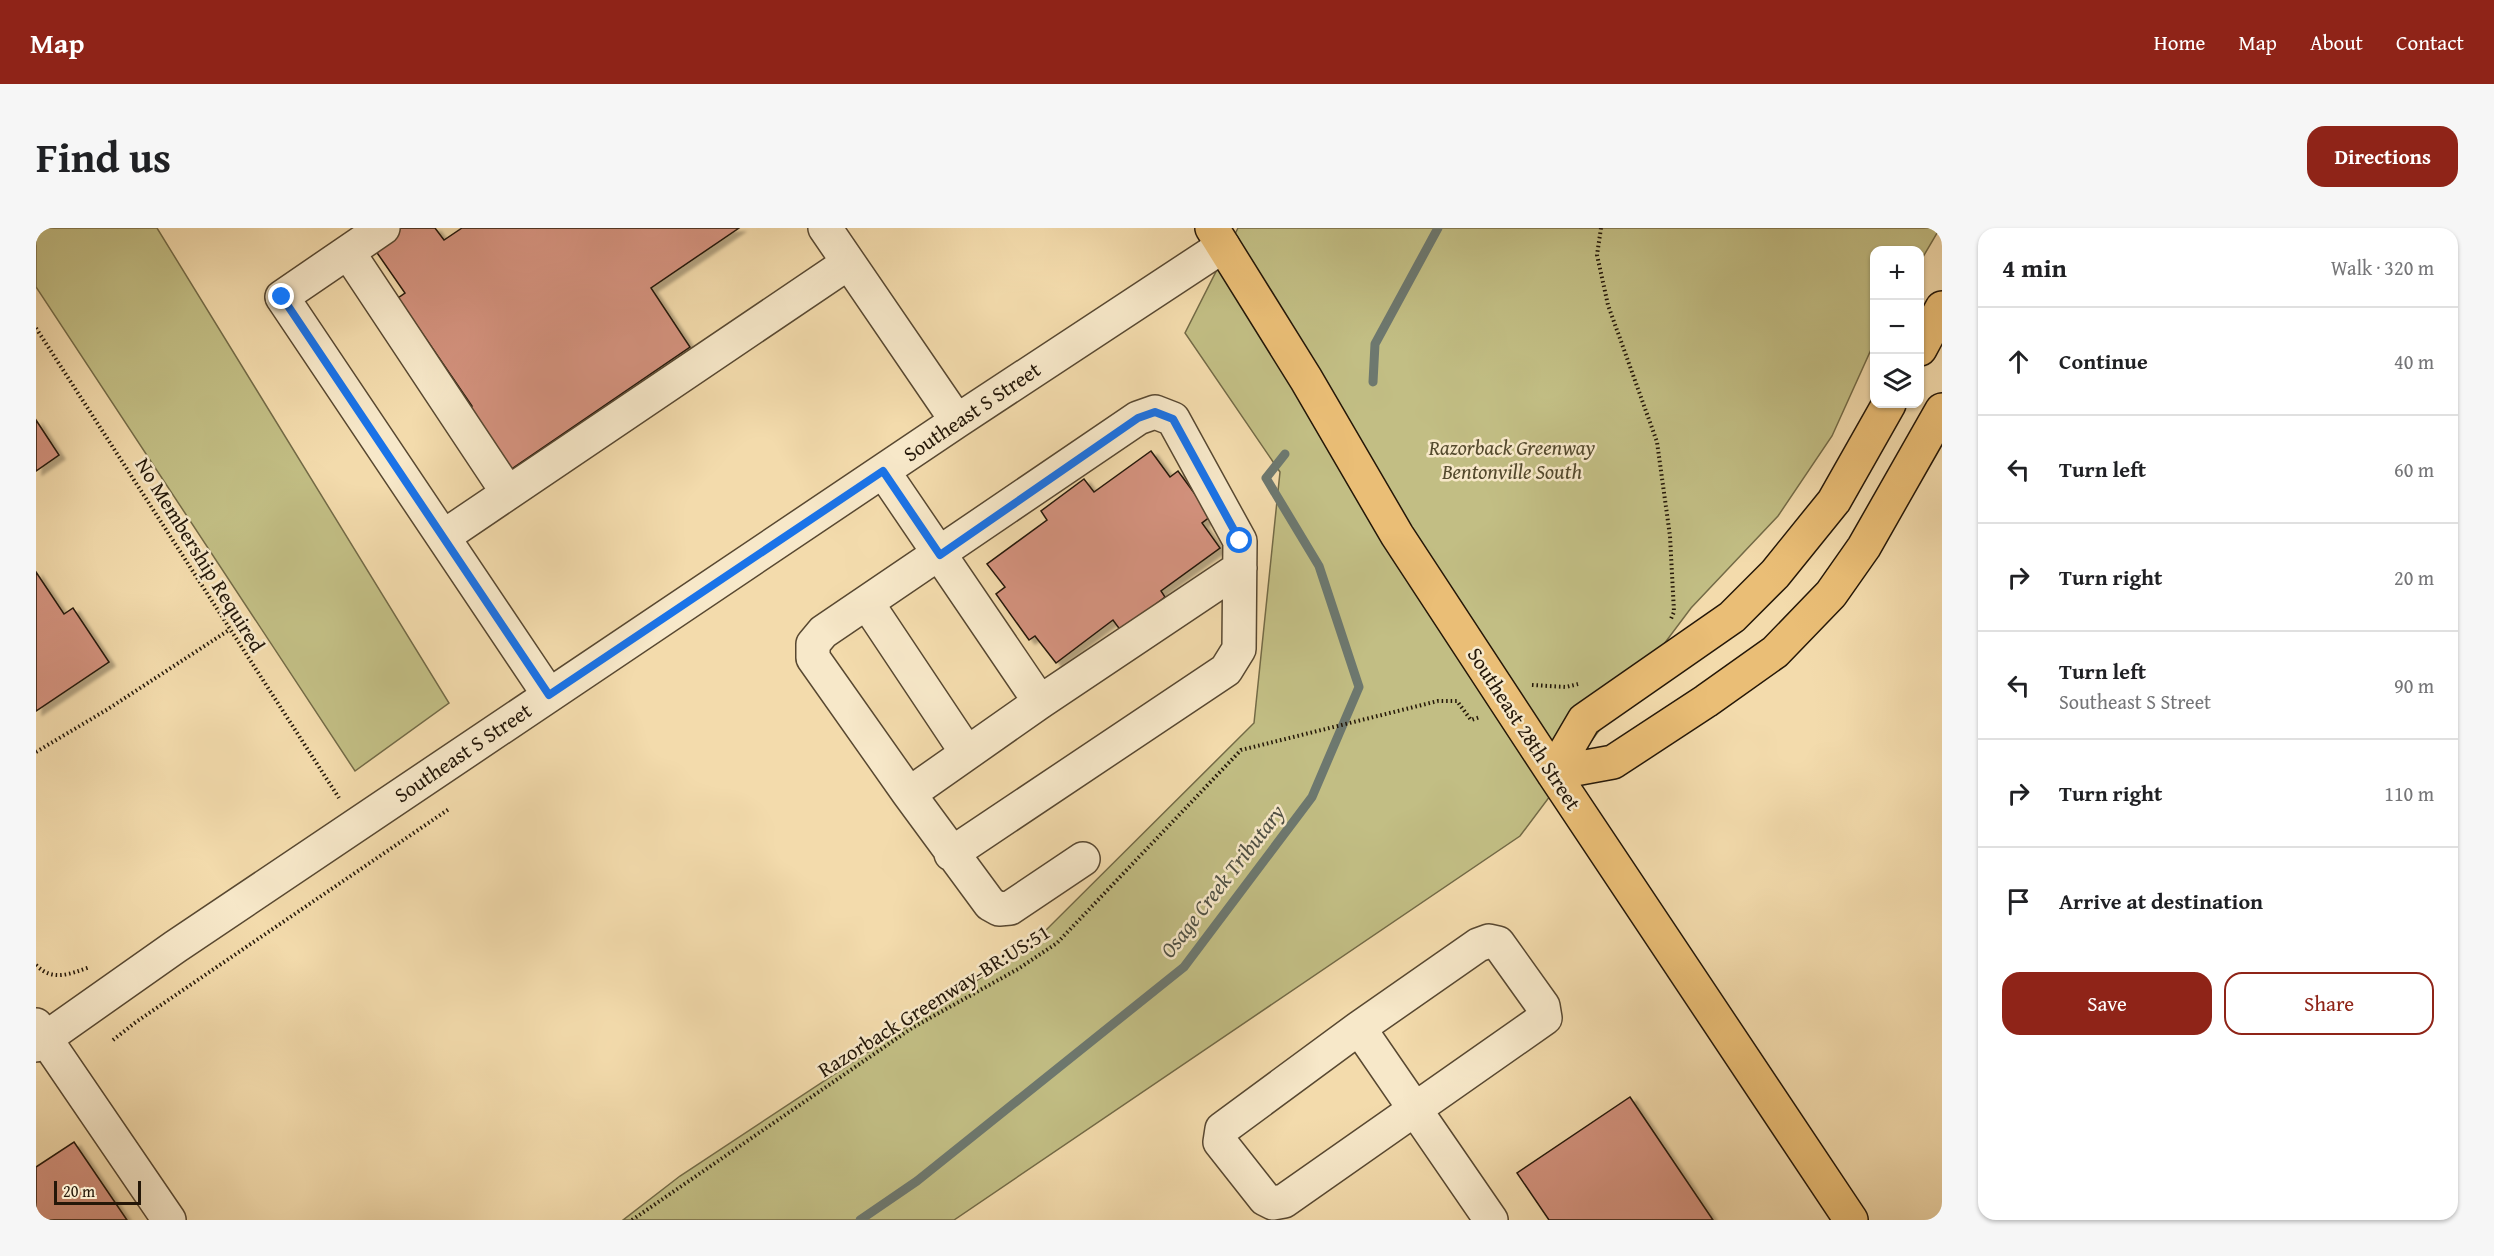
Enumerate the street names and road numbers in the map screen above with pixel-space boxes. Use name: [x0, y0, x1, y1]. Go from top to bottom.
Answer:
street label: Southeast S Street: [897, 354, 1047, 469]
street label: No Membership Required: [128, 451, 273, 659]
street label: Southeast 28th Street: [1460, 641, 1589, 817]
street label: Southeast S Street: [388, 695, 538, 810]
street label: Razorback Greenway-BR:US:51: [812, 916, 1056, 1085]

